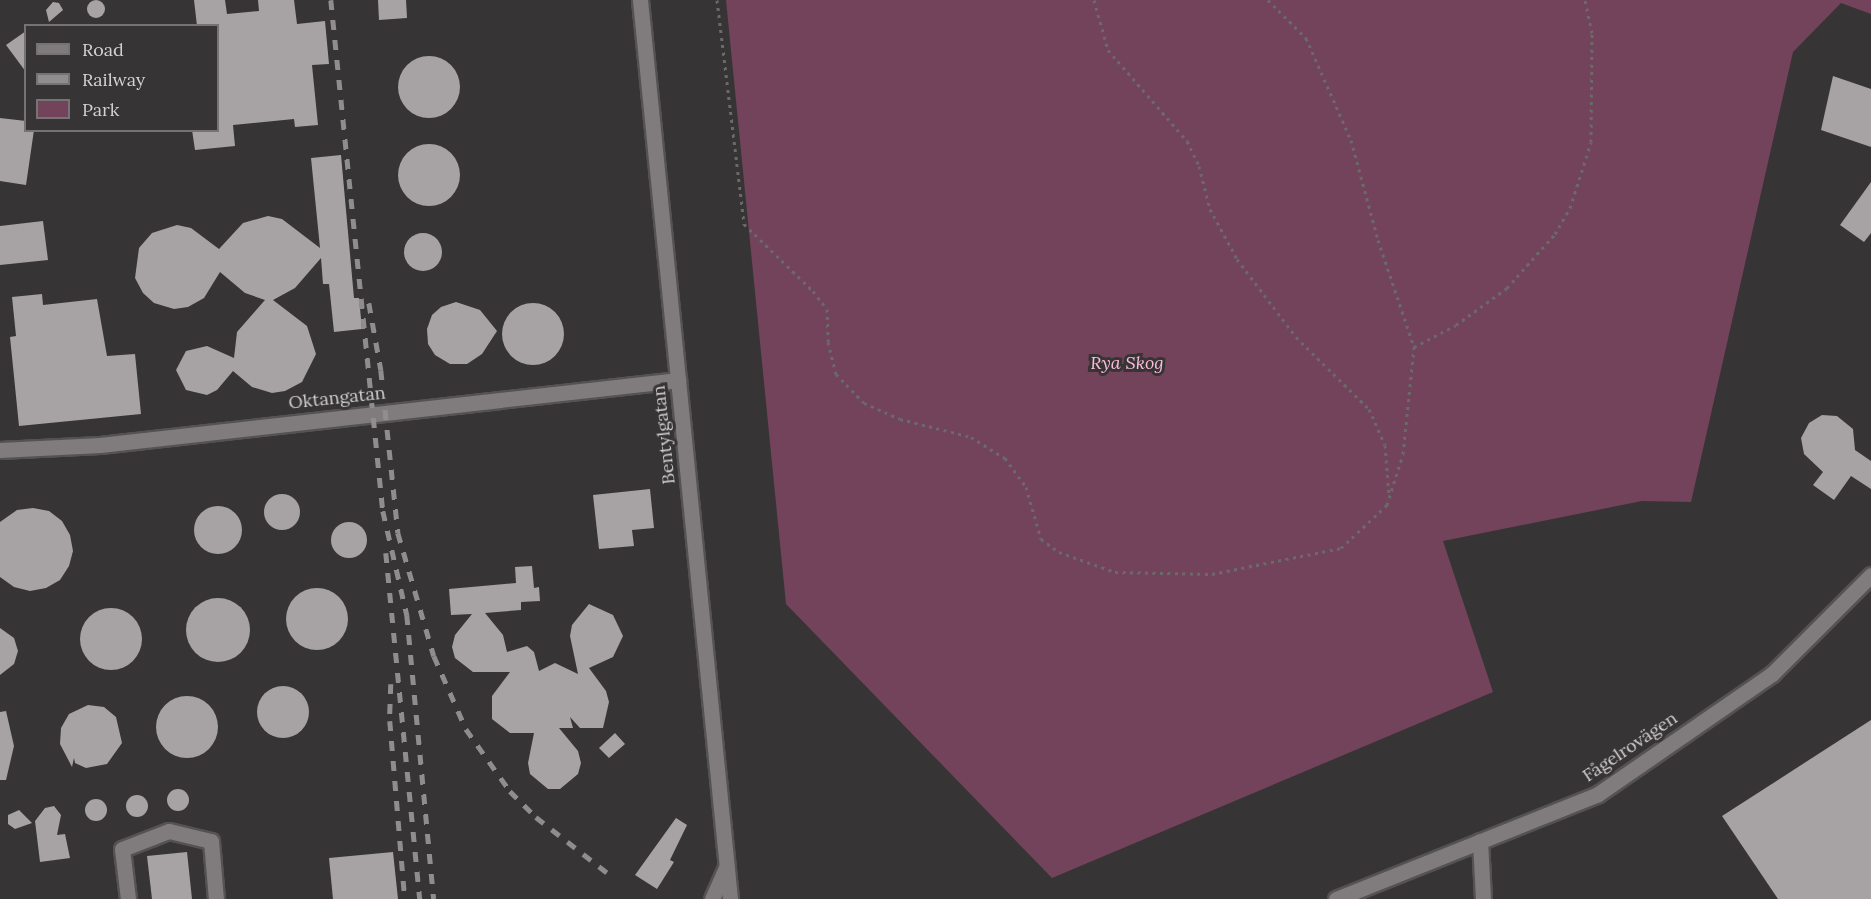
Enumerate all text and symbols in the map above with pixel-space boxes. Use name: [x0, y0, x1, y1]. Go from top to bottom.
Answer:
legend: [24, 24, 219, 132]
text: Road: [82, 38, 124, 61]
text: Railway: [82, 68, 145, 91]
text: Park: [82, 98, 119, 121]
park label: Rya Skog: [1090, 352, 1164, 374]
street label: Oktangatan: [287, 382, 387, 414]
street label: Bentylgatan: [648, 384, 680, 486]
street label: Fågelrovägen: [1578, 707, 1682, 787]

